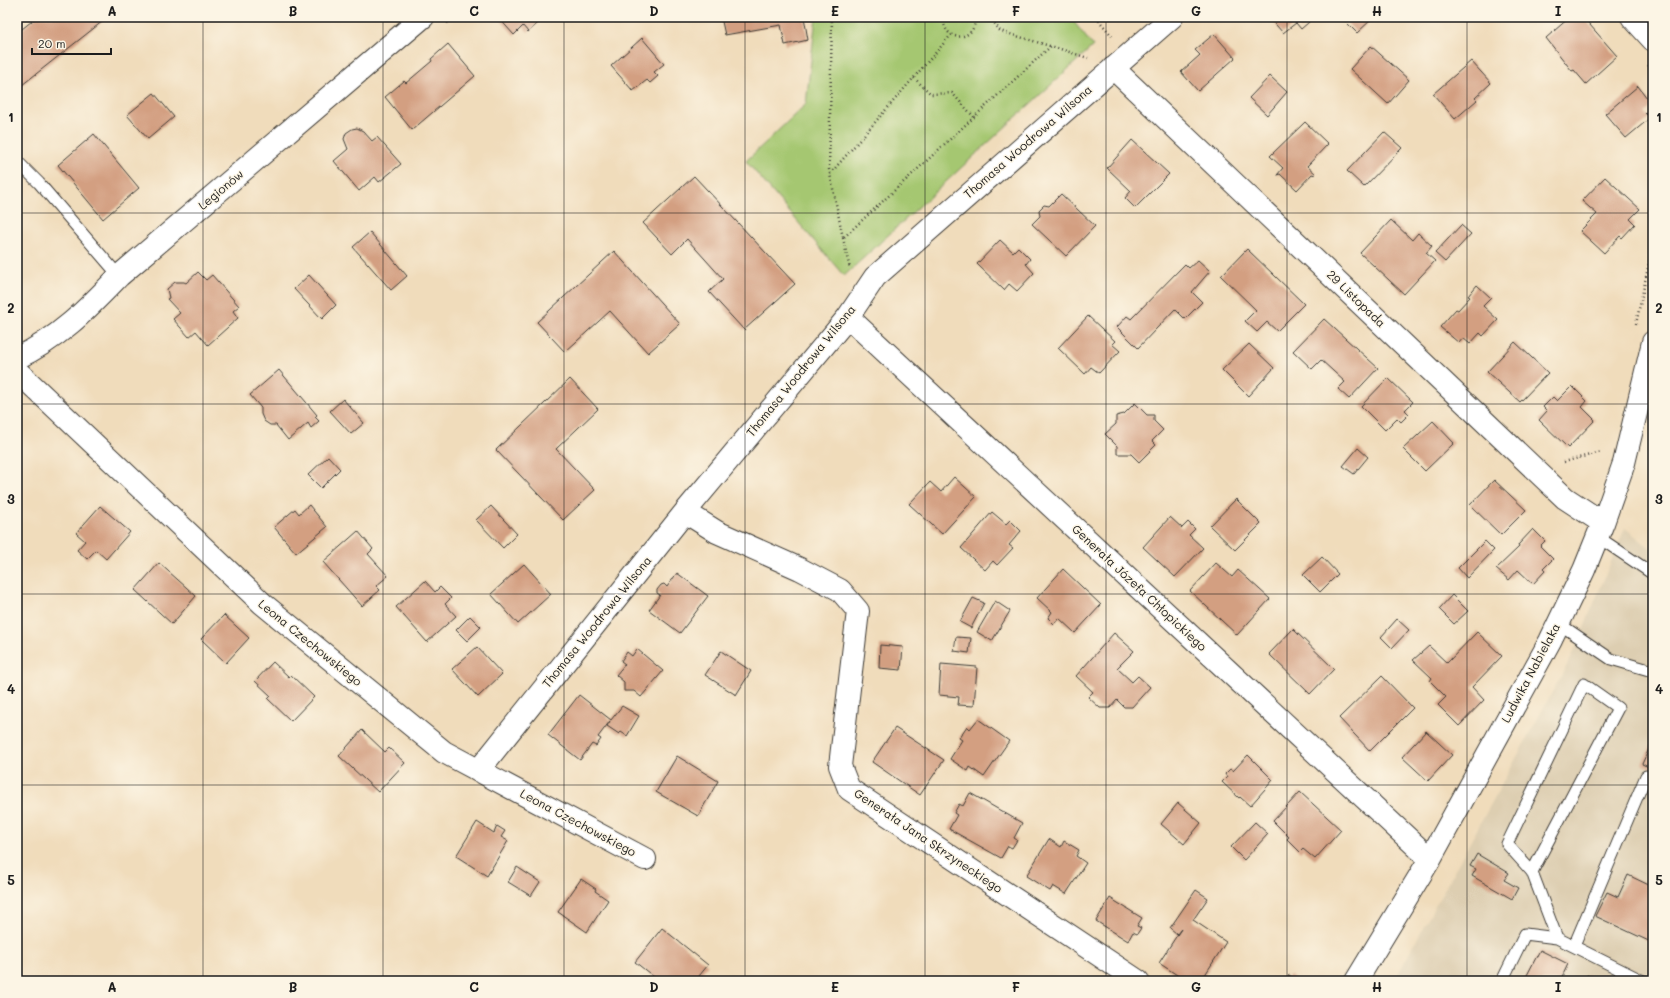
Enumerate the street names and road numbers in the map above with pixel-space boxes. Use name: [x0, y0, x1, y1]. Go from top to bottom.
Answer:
street label: Thomasa Woodrowa Wilsona: [960, 81, 1095, 201]
street label: Legionów: [194, 166, 246, 213]
street label: 29 Listopada: [1324, 266, 1390, 330]
street label: Thomasa Woodrowa Wilsona: [742, 301, 858, 440]
street label: Generała Józefa Chłopickiego: [1069, 521, 1210, 654]
street label: Thomasa Woodrowa Wilsona: [538, 552, 654, 691]
street label: Leona Czechowskiego: [255, 595, 366, 689]
street label: Ludwika Nabielaka: [1497, 620, 1563, 725]
street label: Generała Jana Skrzyneckiego: [851, 784, 1006, 896]
street label: Leona Czechowskiego: [518, 785, 639, 859]

